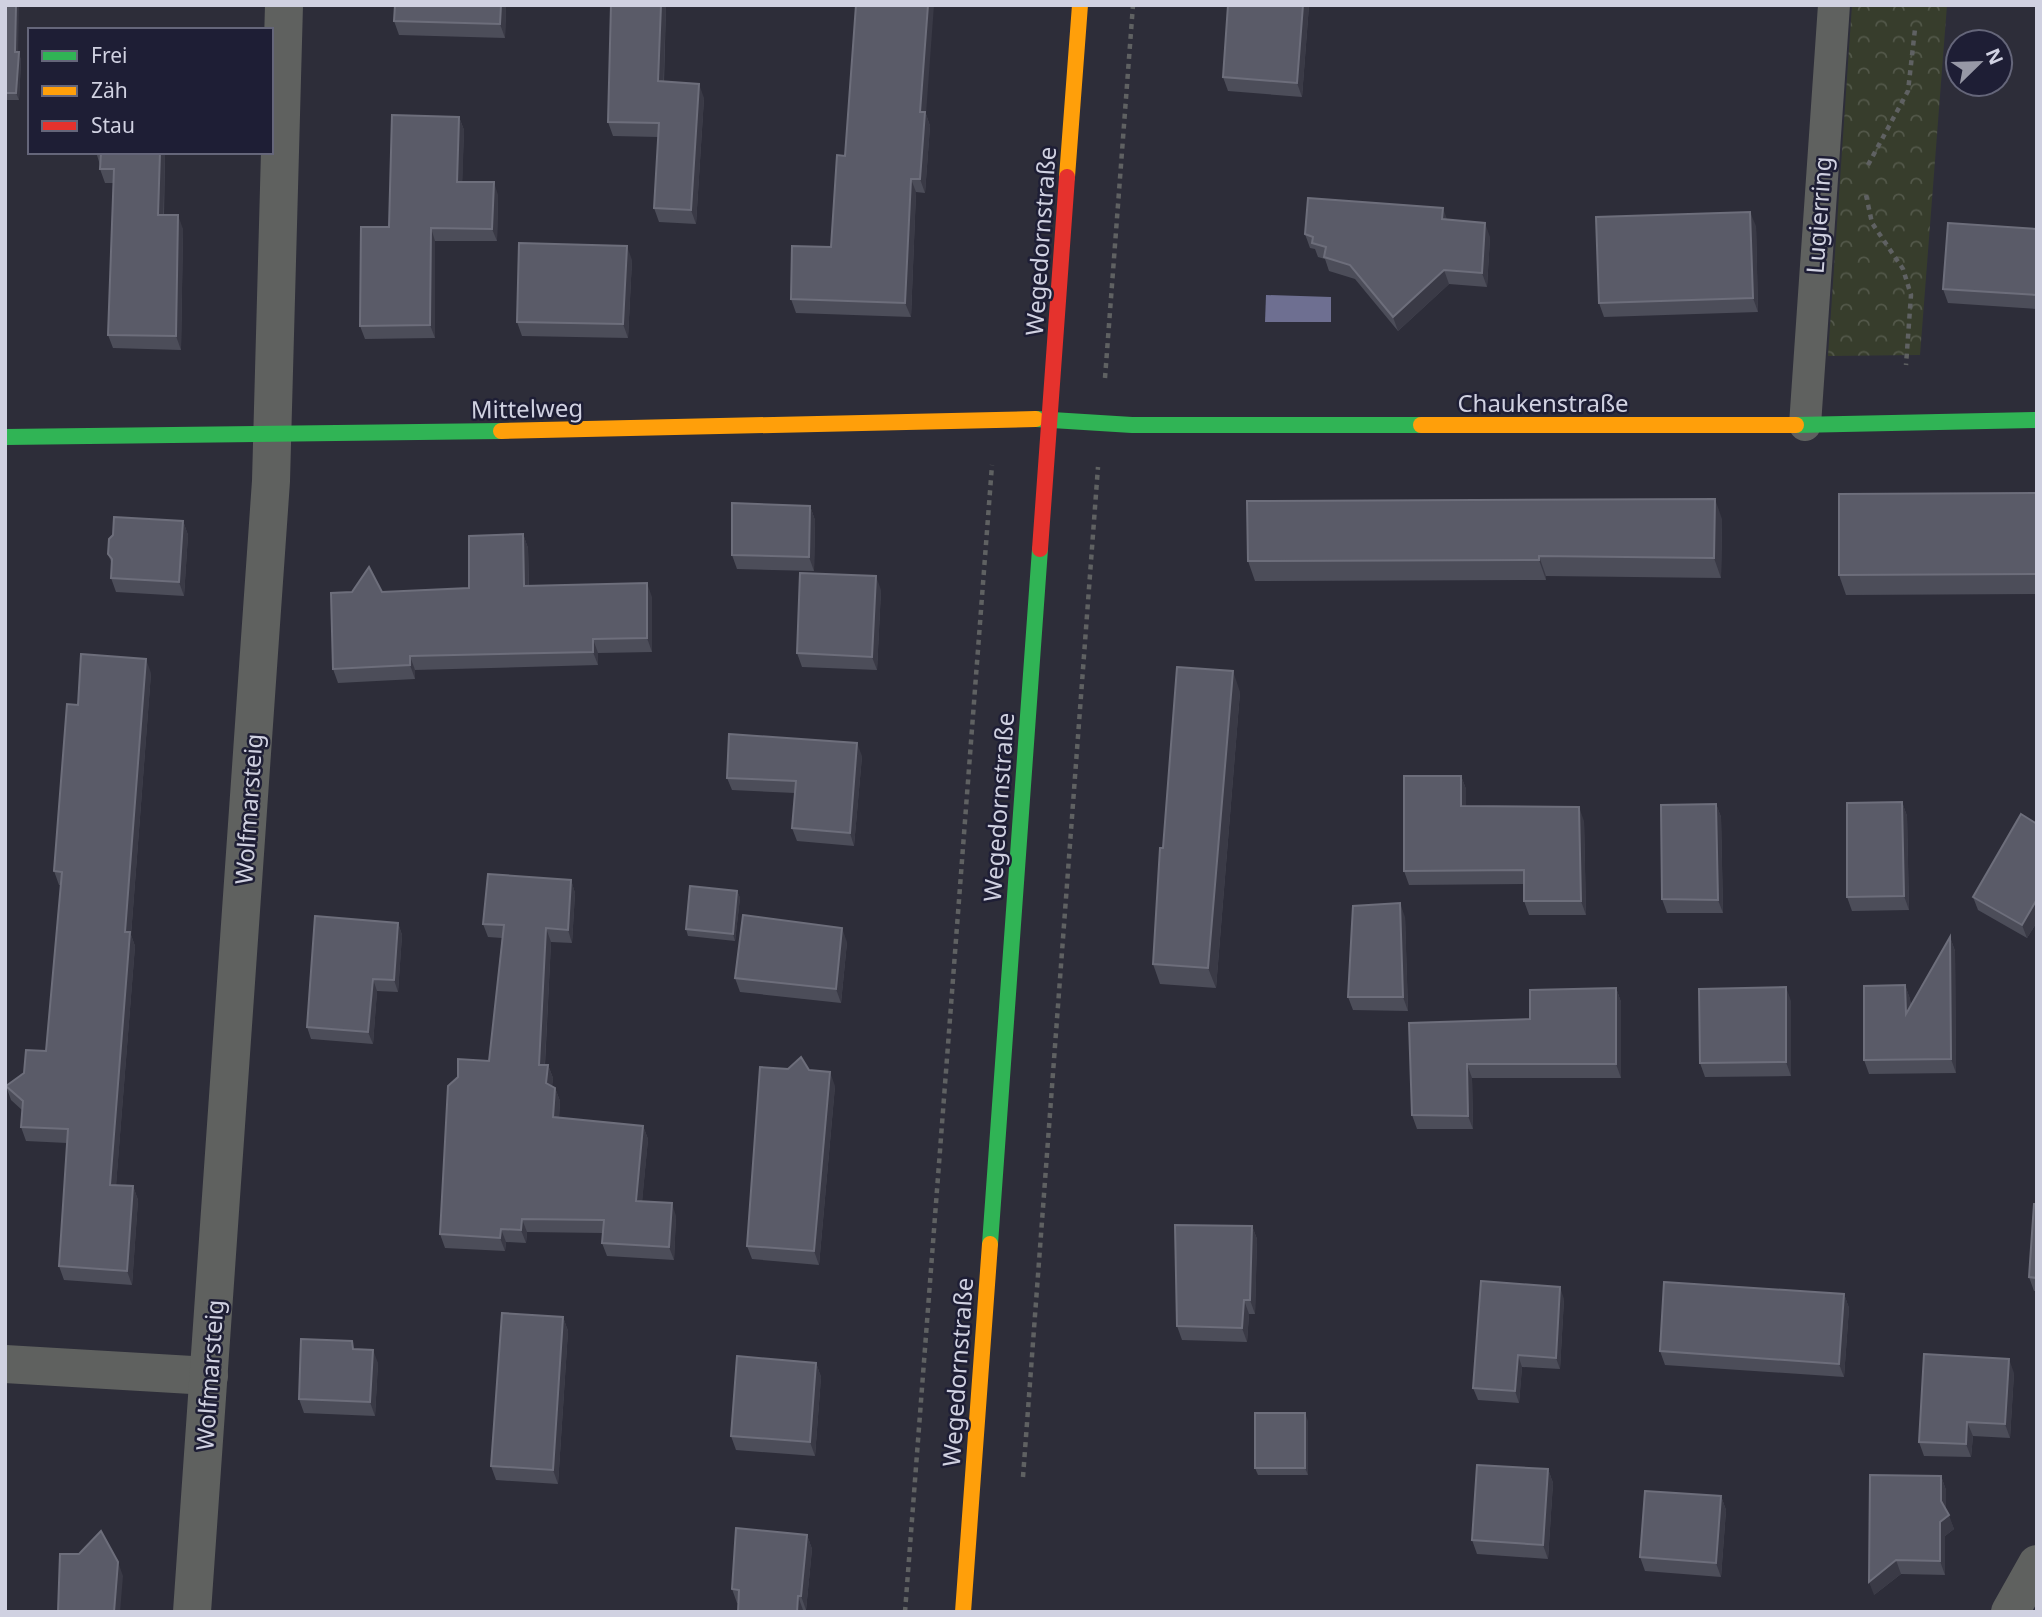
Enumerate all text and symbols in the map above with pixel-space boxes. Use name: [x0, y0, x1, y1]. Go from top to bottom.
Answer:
legend: [28, 28, 273, 154]
north arrow: [1944, 28, 2014, 98]
text: Frei: [91, 41, 127, 69]
text: N: [1980, 44, 2010, 69]
text: Zäh: [91, 76, 128, 104]
text: Stau: [91, 111, 135, 139]
street label: Wegedornstraße: [1017, 145, 1063, 337]
street label: Lugierring: [1797, 155, 1839, 275]
street label: Chaukenstraße: [1457, 386, 1629, 419]
street label: Mittelweg: [471, 391, 583, 425]
street label: Wegedornstraße: [975, 711, 1021, 903]
street label: Wolfmarsteig: [226, 732, 270, 886]
street label: Wegedornstraße: [934, 1276, 980, 1468]
street label: Wolfmarsteig: [187, 1298, 231, 1452]

